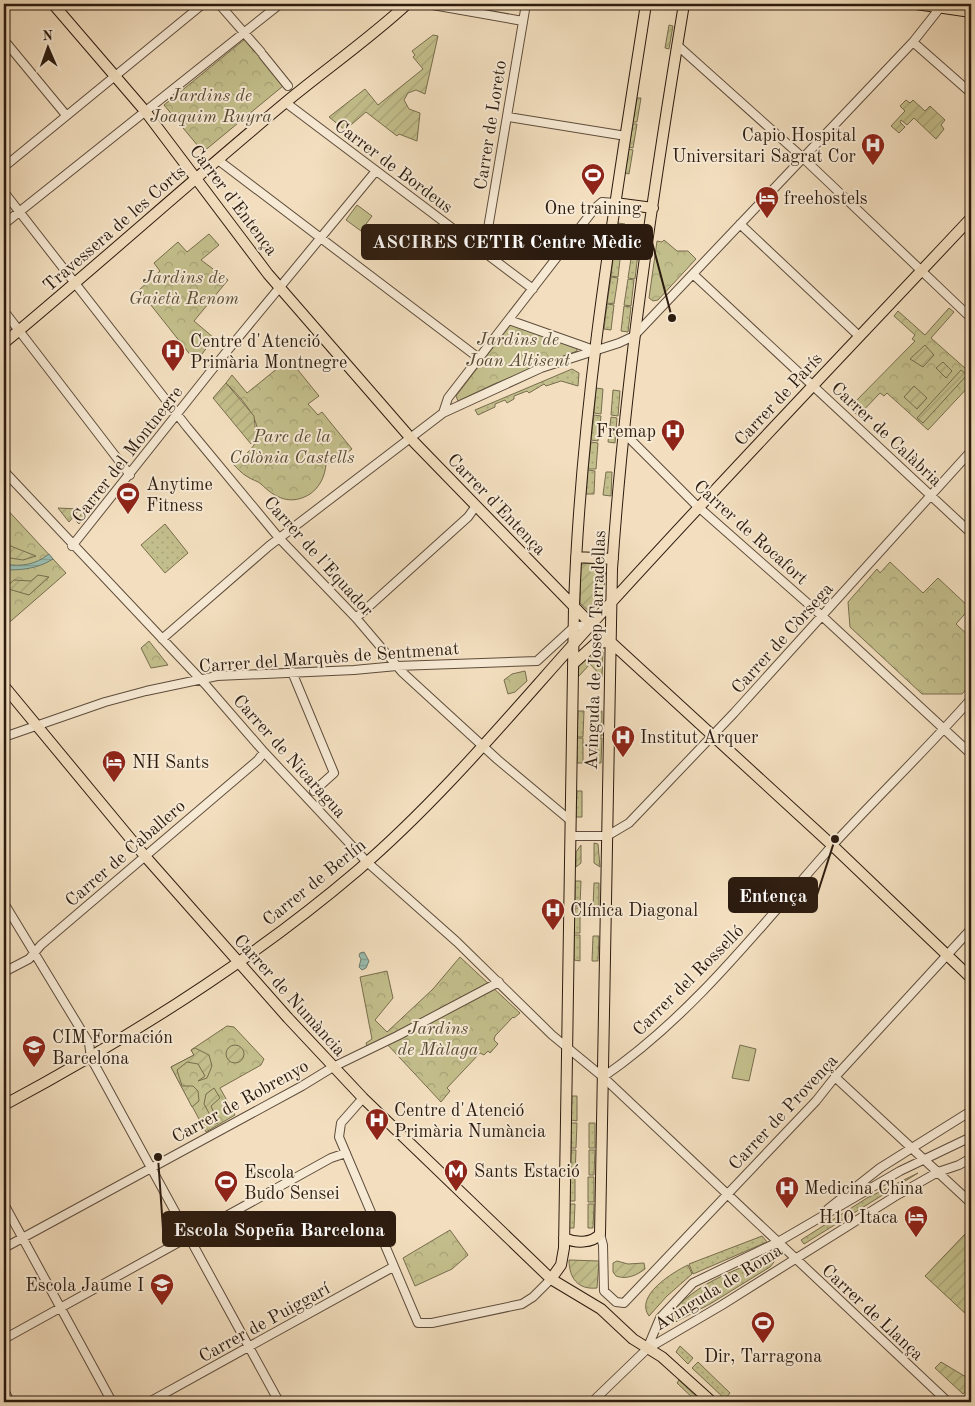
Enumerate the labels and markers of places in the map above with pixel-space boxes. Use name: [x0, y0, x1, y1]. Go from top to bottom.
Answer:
place label: Capio Hospital Universitari Sagrat Cor: [672, 127, 857, 166]
hospital icon: Capio Hospital Universitari Sagrat Cor: [860, 132, 886, 166]
sports icon: One training: [580, 162, 606, 196]
hotel icon: freehostels: [754, 185, 780, 219]
place label: freehostels: [784, 190, 868, 208]
place label: One training: [544, 200, 642, 218]
callout: ASCIRES CETIR Centre Mèdic: [362, 225, 652, 259]
place label: Centre d'Atenció Primària Montnegre: [190, 333, 347, 372]
hospital icon: Centre d'Atenció Primària Montnegre: [160, 338, 186, 372]
hospital icon: Fremap: [660, 418, 686, 452]
place label: Fremap: [596, 423, 656, 441]
place label: Anytime Fitness: [146, 476, 213, 515]
sports icon: Anytime Fitness: [115, 481, 141, 515]
hospital icon: Institut Arquer: [610, 724, 636, 758]
place label: Institut Arquer: [640, 729, 759, 747]
hotel icon: NH Sants: [101, 749, 127, 783]
place label: NH Sants: [132, 754, 209, 772]
callout: Entença: [729, 878, 817, 912]
hospital icon: Clínica Diagonal: [540, 897, 566, 931]
place label: Clínica Diagonal: [570, 902, 698, 920]
place label: CIM Formación Barcelona: [52, 1029, 173, 1068]
school or university icon: CIM Formación Barcelona: [21, 1034, 47, 1068]
place label: Centre d'Atenció Primària Numància: [394, 1102, 546, 1141]
hospital icon: Centre d'Atenció Primària Numància: [364, 1107, 390, 1141]
metro station icon: Sants Estació: [443, 1158, 469, 1192]
place label: Sants Estació: [474, 1163, 580, 1181]
place label: Escola Budo Sensei: [244, 1164, 340, 1203]
sports icon: Escola Budo Sensei: [213, 1169, 239, 1203]
hospital icon: Medicina China: [774, 1175, 800, 1209]
place label: Medicina China: [804, 1180, 923, 1198]
hotel icon: H10 Itaca: [903, 1204, 929, 1238]
place label: H10 Itaca: [819, 1209, 898, 1227]
callout: Escola Sopeña Barcelona: [163, 1212, 395, 1246]
school or university icon: Escola Jaume I: [149, 1272, 175, 1306]
place label: Escola Jaume I: [25, 1277, 144, 1295]
sports icon: Dir, Tarragona: [750, 1310, 776, 1344]
place label: Dir, Tarragona: [704, 1348, 822, 1366]

